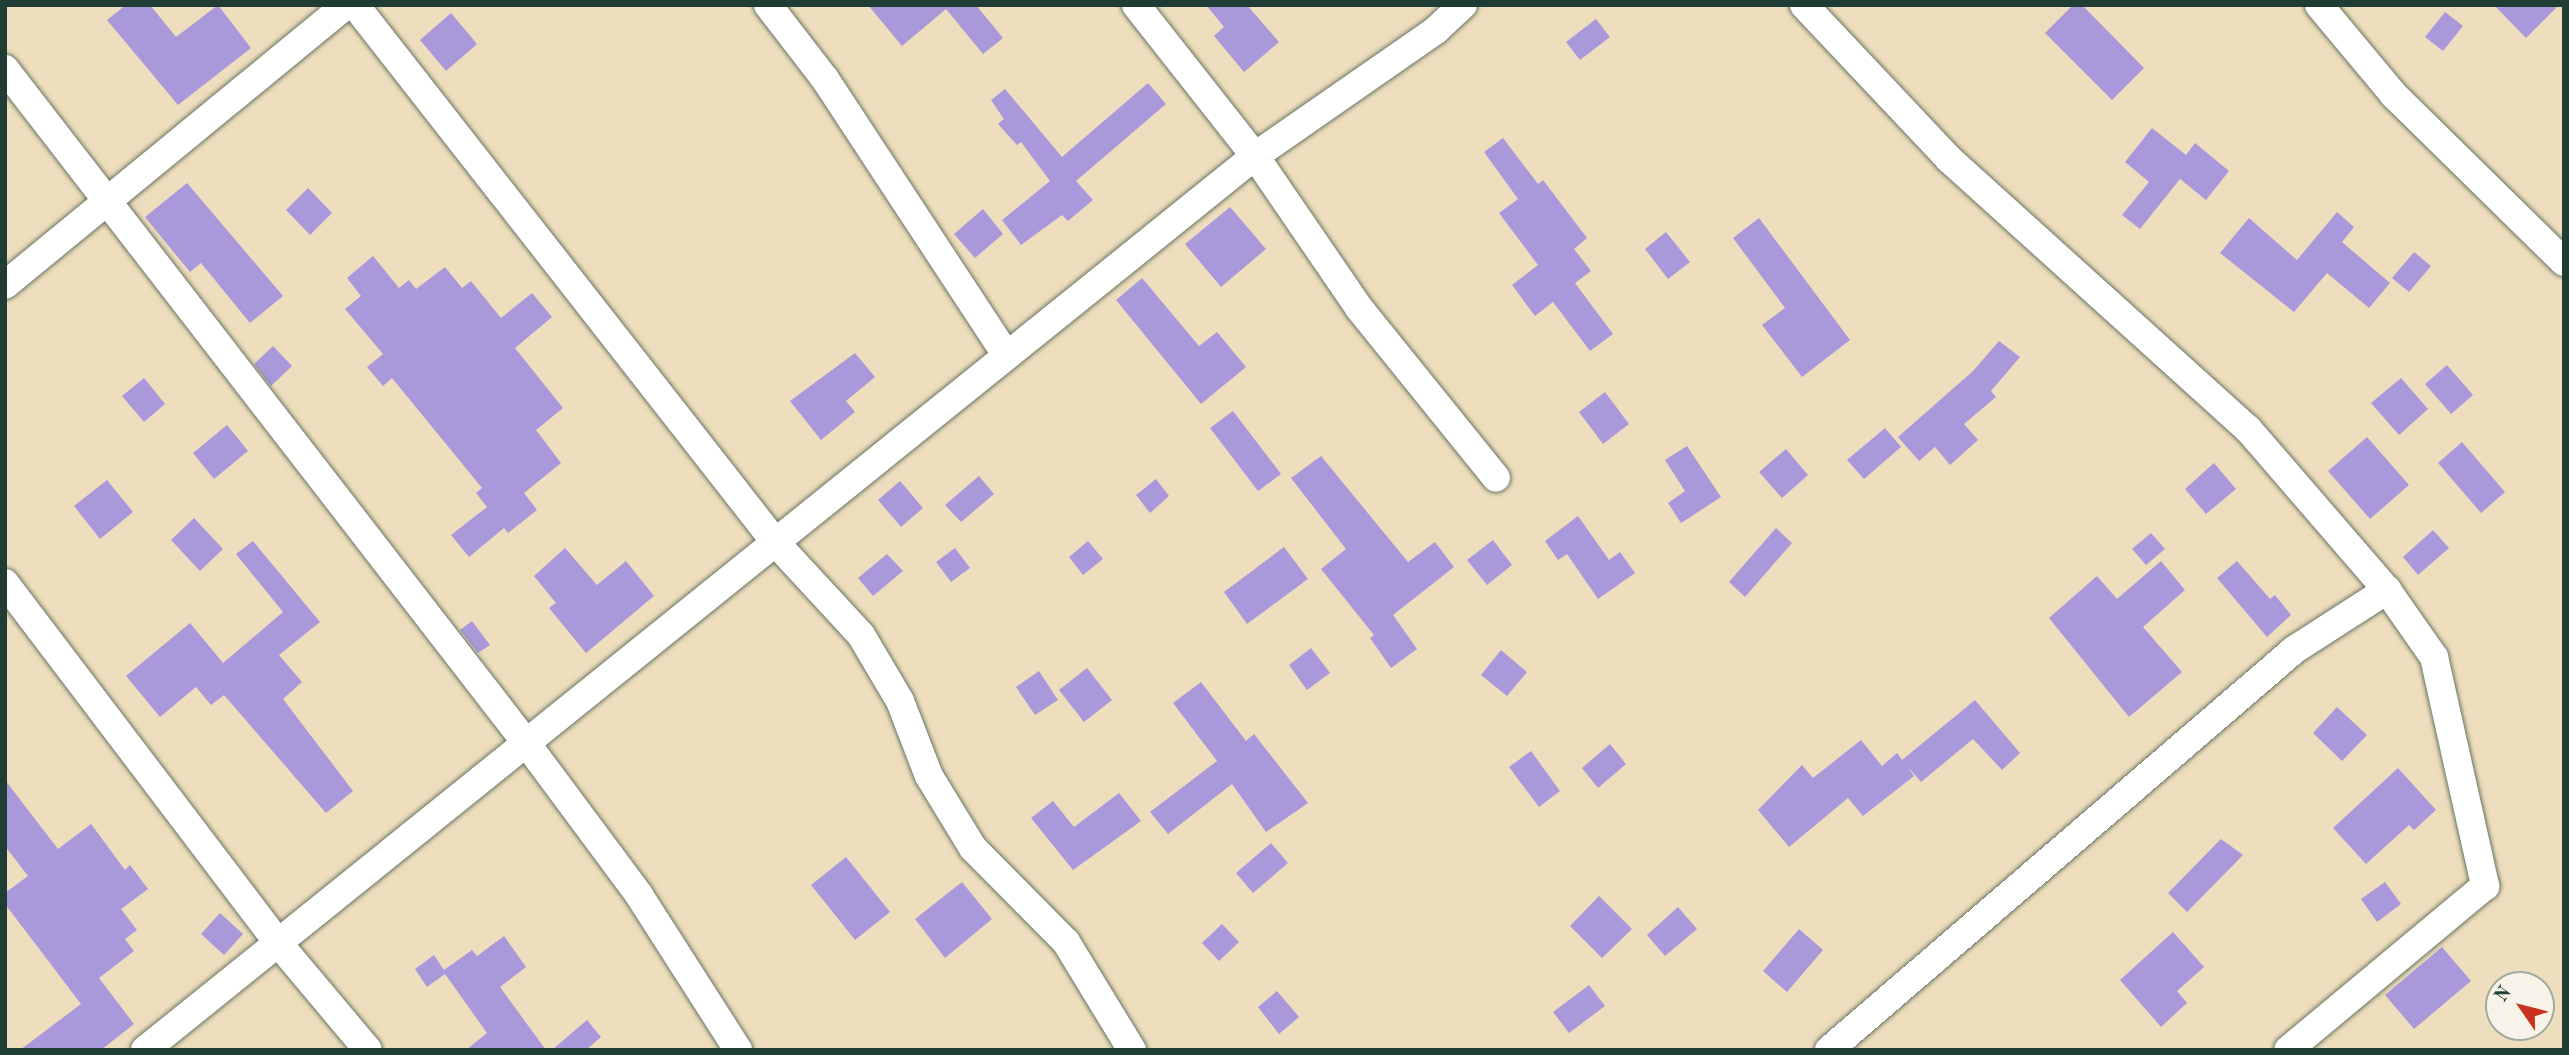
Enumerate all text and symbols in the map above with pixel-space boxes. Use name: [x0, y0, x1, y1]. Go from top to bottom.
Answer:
north arrow: [2485, 971, 2555, 1041]
text: N: [2492, 983, 2516, 1006]

